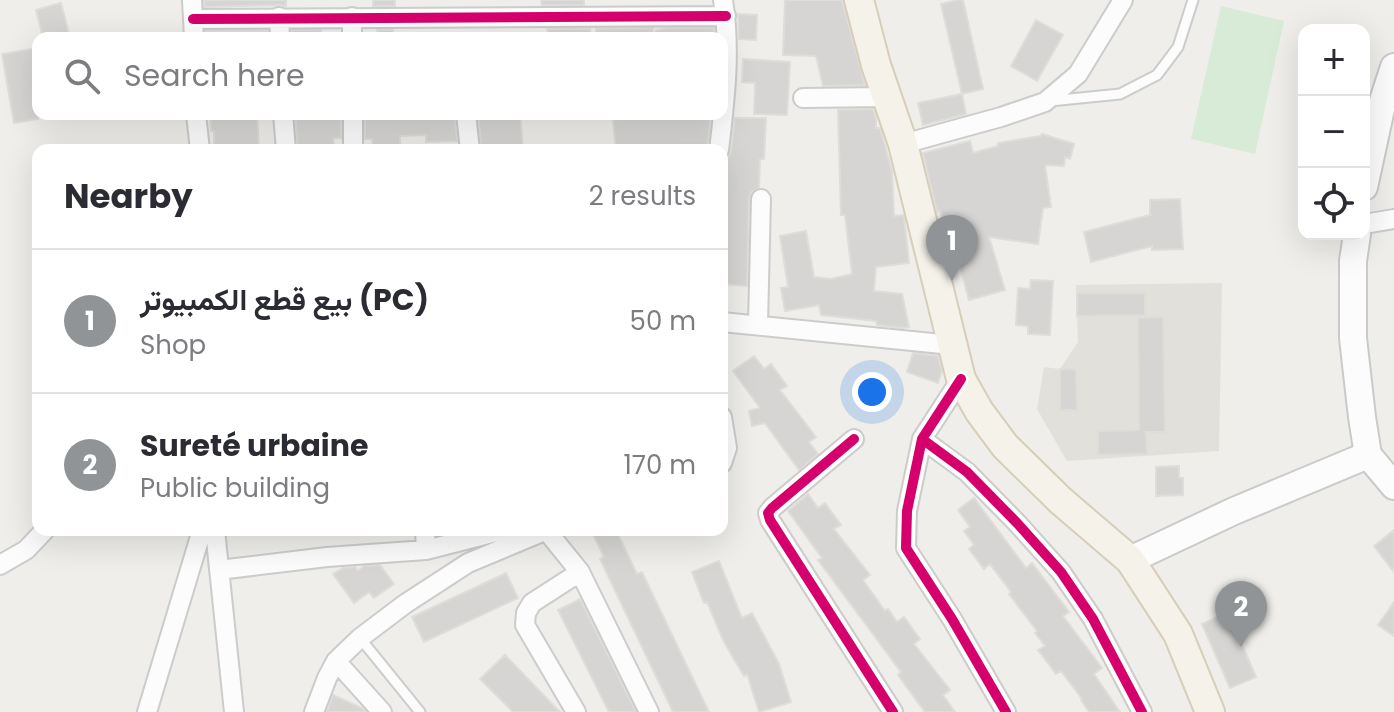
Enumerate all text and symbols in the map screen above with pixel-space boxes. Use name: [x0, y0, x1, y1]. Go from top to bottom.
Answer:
map controls: [1298, 24, 1370, 240]
button: +: [1298, 24, 1370, 96]
search box: [32, 32, 728, 120]
icon: search: [60, 54, 104, 98]
text: Search here: [124, 54, 305, 97]
button: −: [1298, 96, 1370, 168]
button: locate: [1298, 168, 1370, 240]
text: Nearby: [64, 172, 193, 220]
text: 2 results: [589, 178, 696, 214]
pin: 1: [926, 215, 978, 281]
text: بيع قطع الكمبيوتر (PC): [140, 278, 429, 321]
text: 1: [85, 303, 95, 339]
text: 50 m: [630, 303, 696, 339]
text: Shop: [140, 327, 206, 363]
your location: [852, 372, 892, 412]
text: Sureté urbaine: [140, 424, 368, 467]
text: 2: [83, 447, 97, 483]
text: 170 m: [623, 447, 696, 483]
text: Public building: [140, 470, 330, 506]
pin: 2: [1215, 581, 1267, 647]

